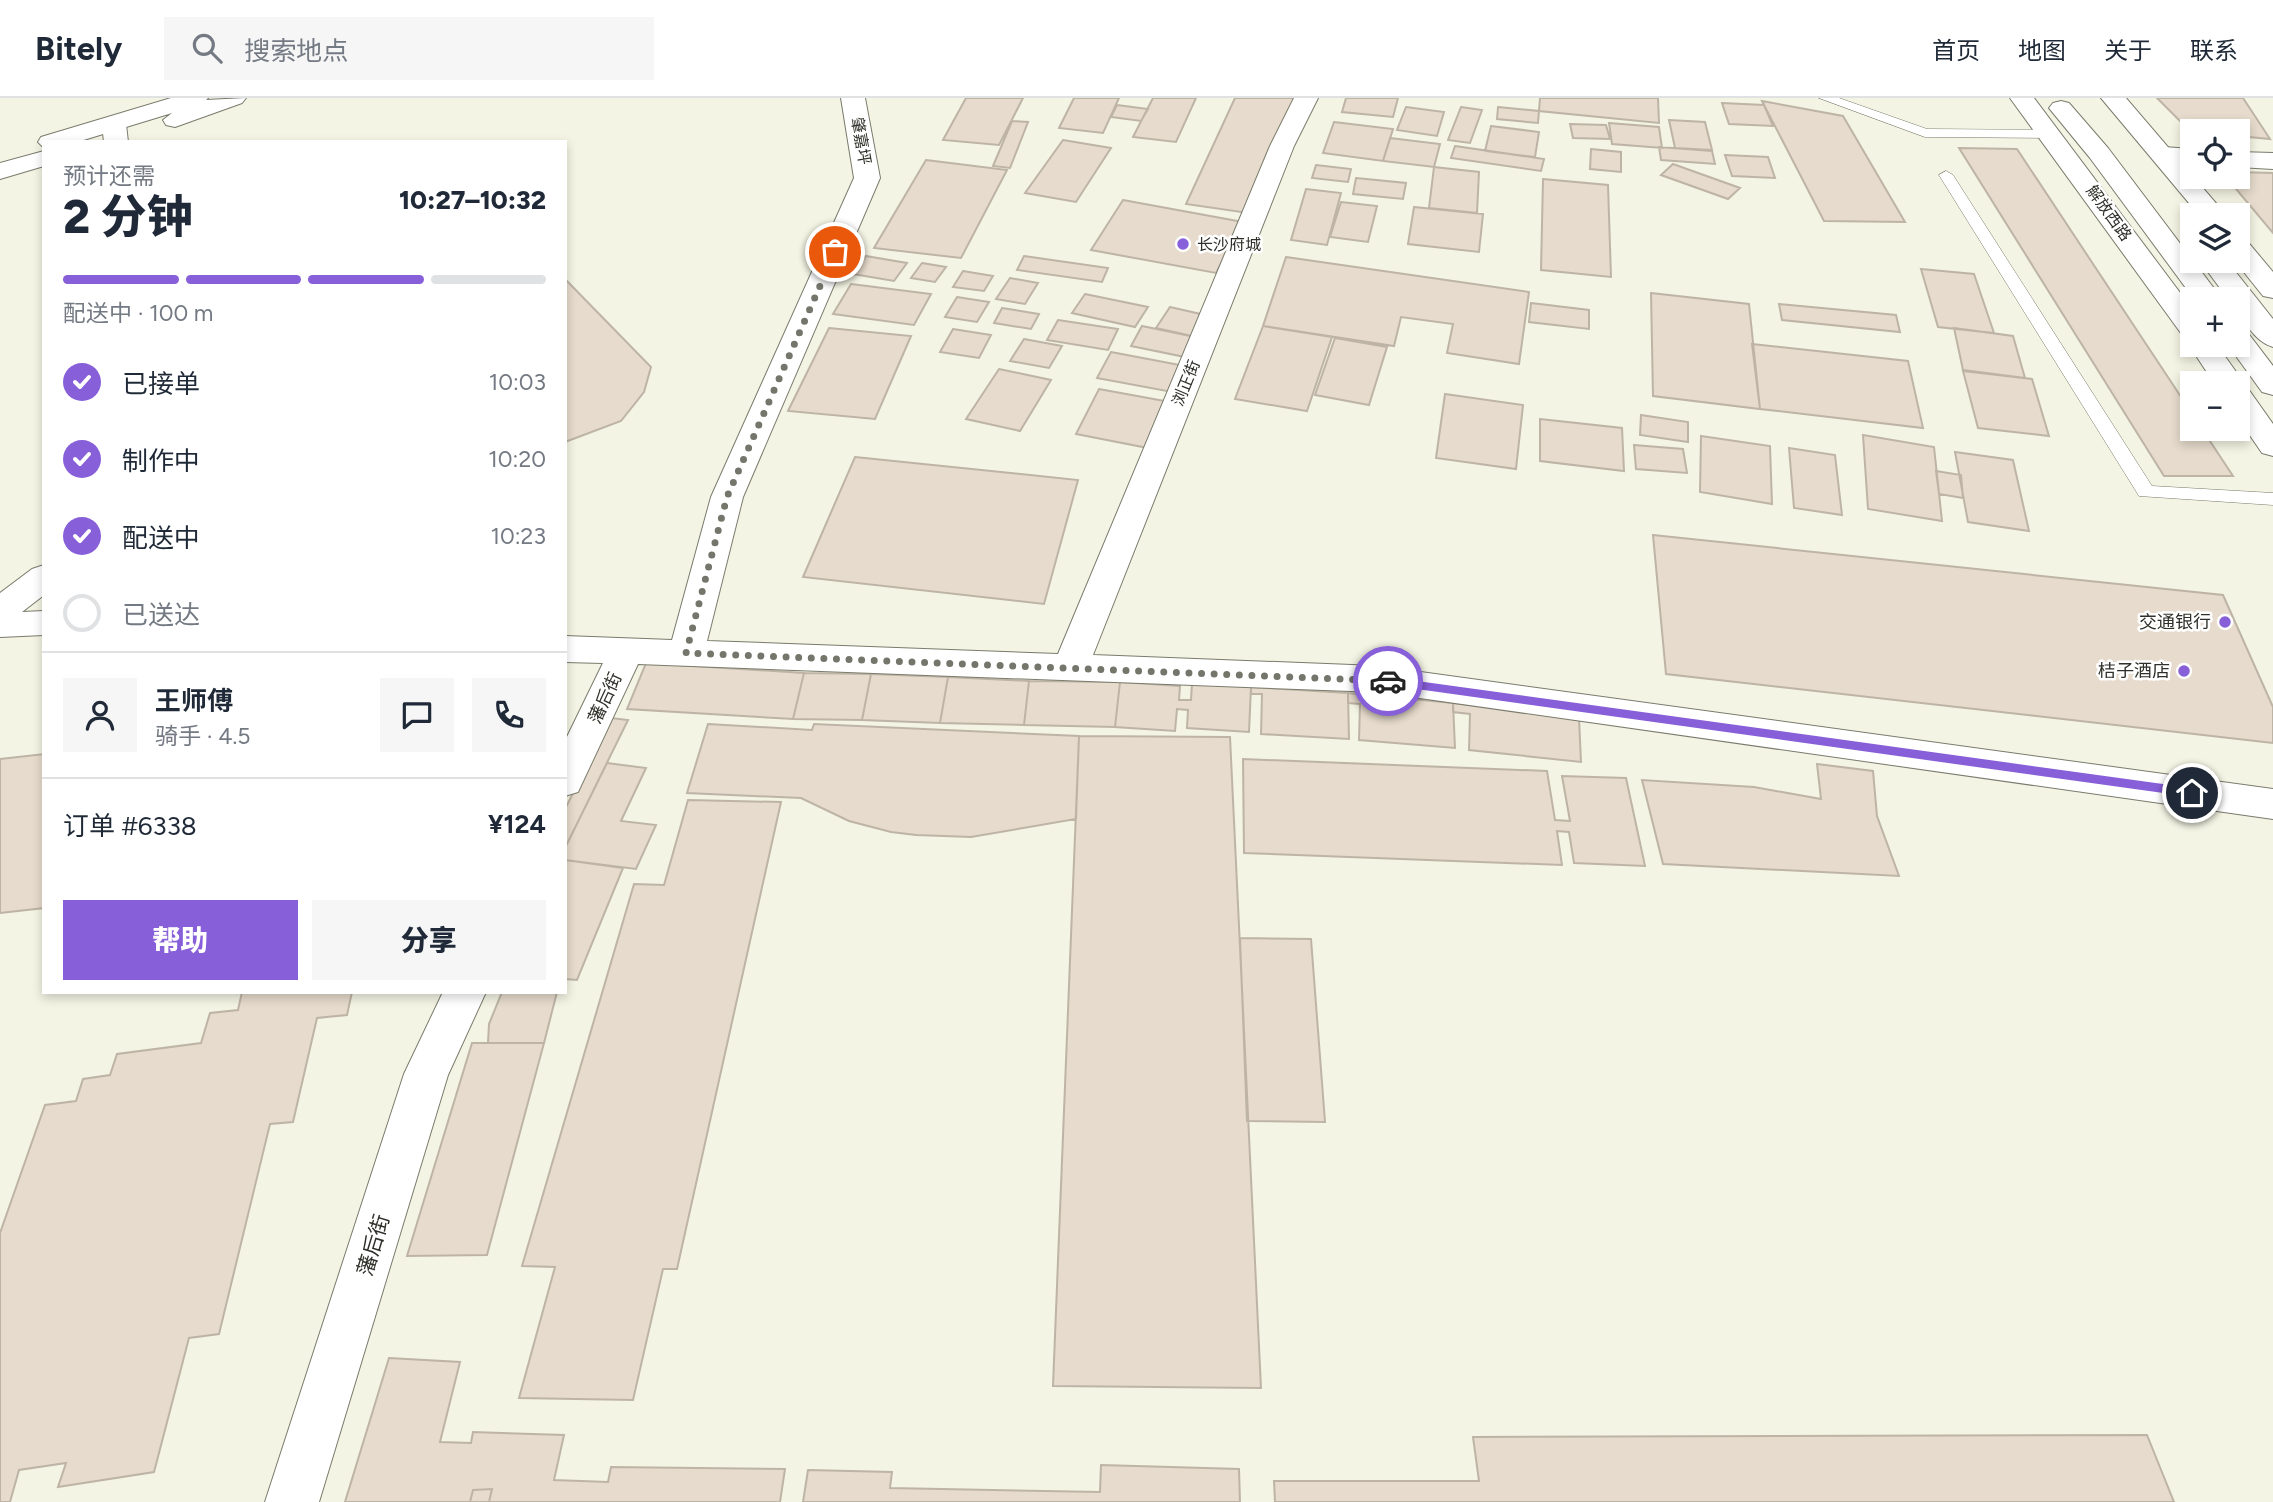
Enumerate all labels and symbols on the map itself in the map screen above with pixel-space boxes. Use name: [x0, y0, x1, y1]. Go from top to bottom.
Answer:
street label: 肇嘉坪: [847, 116, 875, 166]
street label: 解放西路: [2083, 182, 2135, 244]
pin: [805, 222, 865, 282]
place label: 长沙府城: [1197, 235, 1261, 254]
marker: 长沙府城: [1175, 236, 1191, 252]
street label: 浏正街: [1168, 357, 1204, 409]
place label: 交通银行: [2139, 611, 2211, 633]
marker: 交通银行: [2217, 614, 2233, 630]
courier: [1353, 646, 1423, 716]
place label: 桔子酒店: [2098, 660, 2170, 682]
marker: 桔子酒店: [2176, 663, 2192, 679]
street label: 藩后街: [584, 669, 626, 727]
pin: [2162, 763, 2222, 823]
street label: 藩后街: [352, 1211, 394, 1279]

